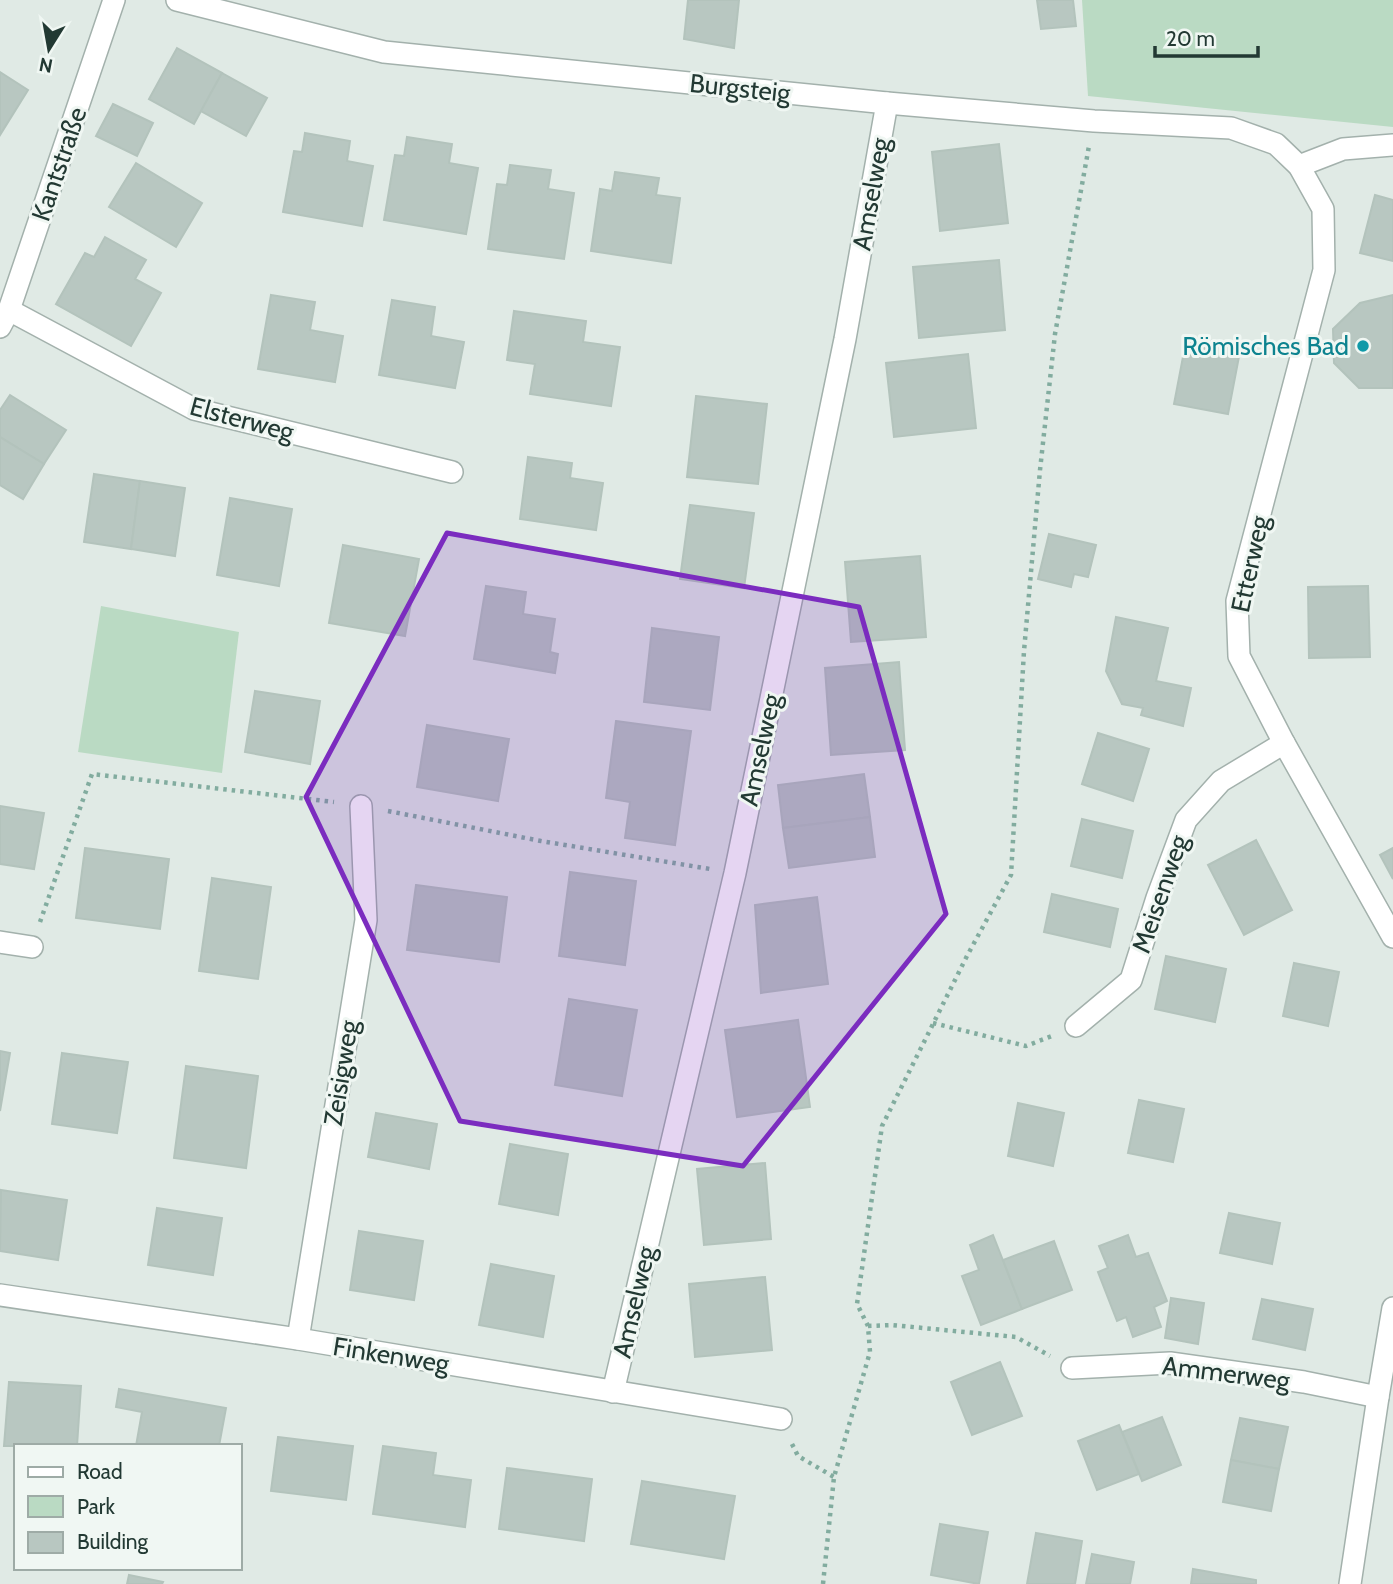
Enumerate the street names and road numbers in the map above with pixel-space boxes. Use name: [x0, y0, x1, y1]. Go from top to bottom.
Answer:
street label: Burgsteig: [688, 67, 793, 109]
street label: Kantstraße: [25, 103, 93, 225]
street label: Amselweg: [845, 134, 897, 253]
street label: Elsterweg: [186, 390, 299, 449]
street label: Etterweg: [1224, 512, 1276, 615]
street label: Amselweg: [733, 690, 788, 809]
street label: Meisenweg: [1125, 830, 1195, 957]
street label: Zeisigweg: [317, 1017, 365, 1128]
street label: Amselweg: [606, 1242, 663, 1361]
street label: Finkenweg: [331, 1330, 452, 1380]
street label: Ammerweg: [1160, 1349, 1293, 1397]

